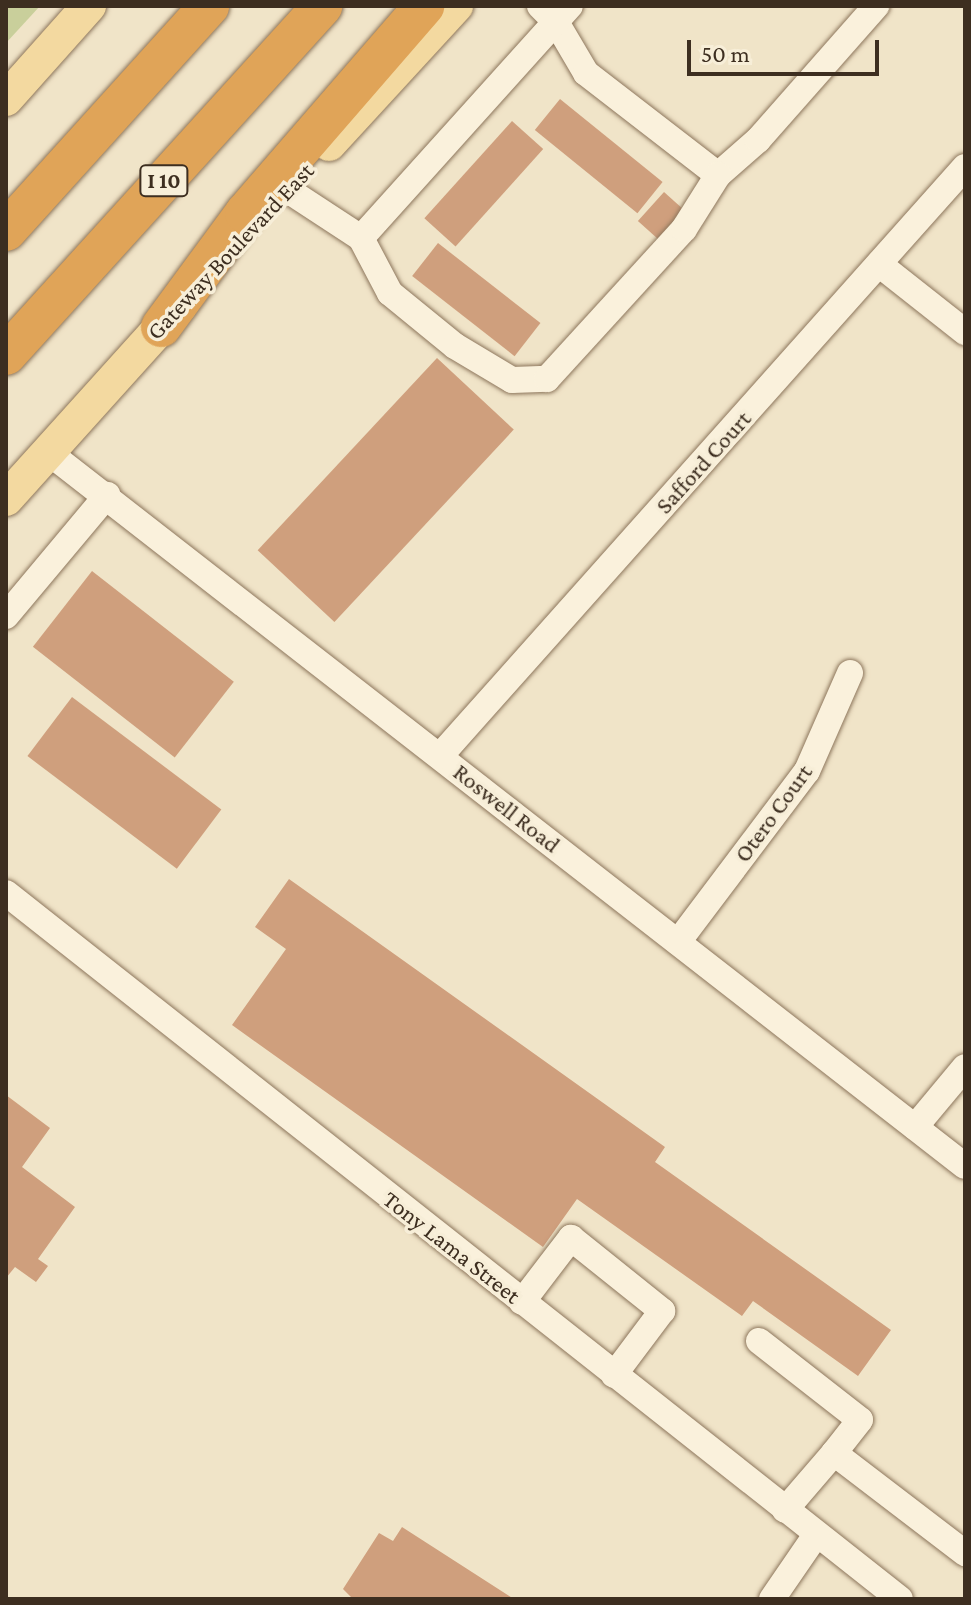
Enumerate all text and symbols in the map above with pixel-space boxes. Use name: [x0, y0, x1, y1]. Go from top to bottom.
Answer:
scale bar: [691, 24, 883, 74]
text: 50 m: [701, 40, 750, 67]
street label: Gateway Boulevard East: [140, 156, 320, 346]
road number: I 10: [138, 163, 190, 199]
street label: Safford Court: [649, 405, 757, 519]
street label: Roswell Road: [448, 757, 566, 859]
street label: Otero Court: [728, 758, 818, 868]
street label: Tony Lama Street: [377, 1184, 527, 1310]

